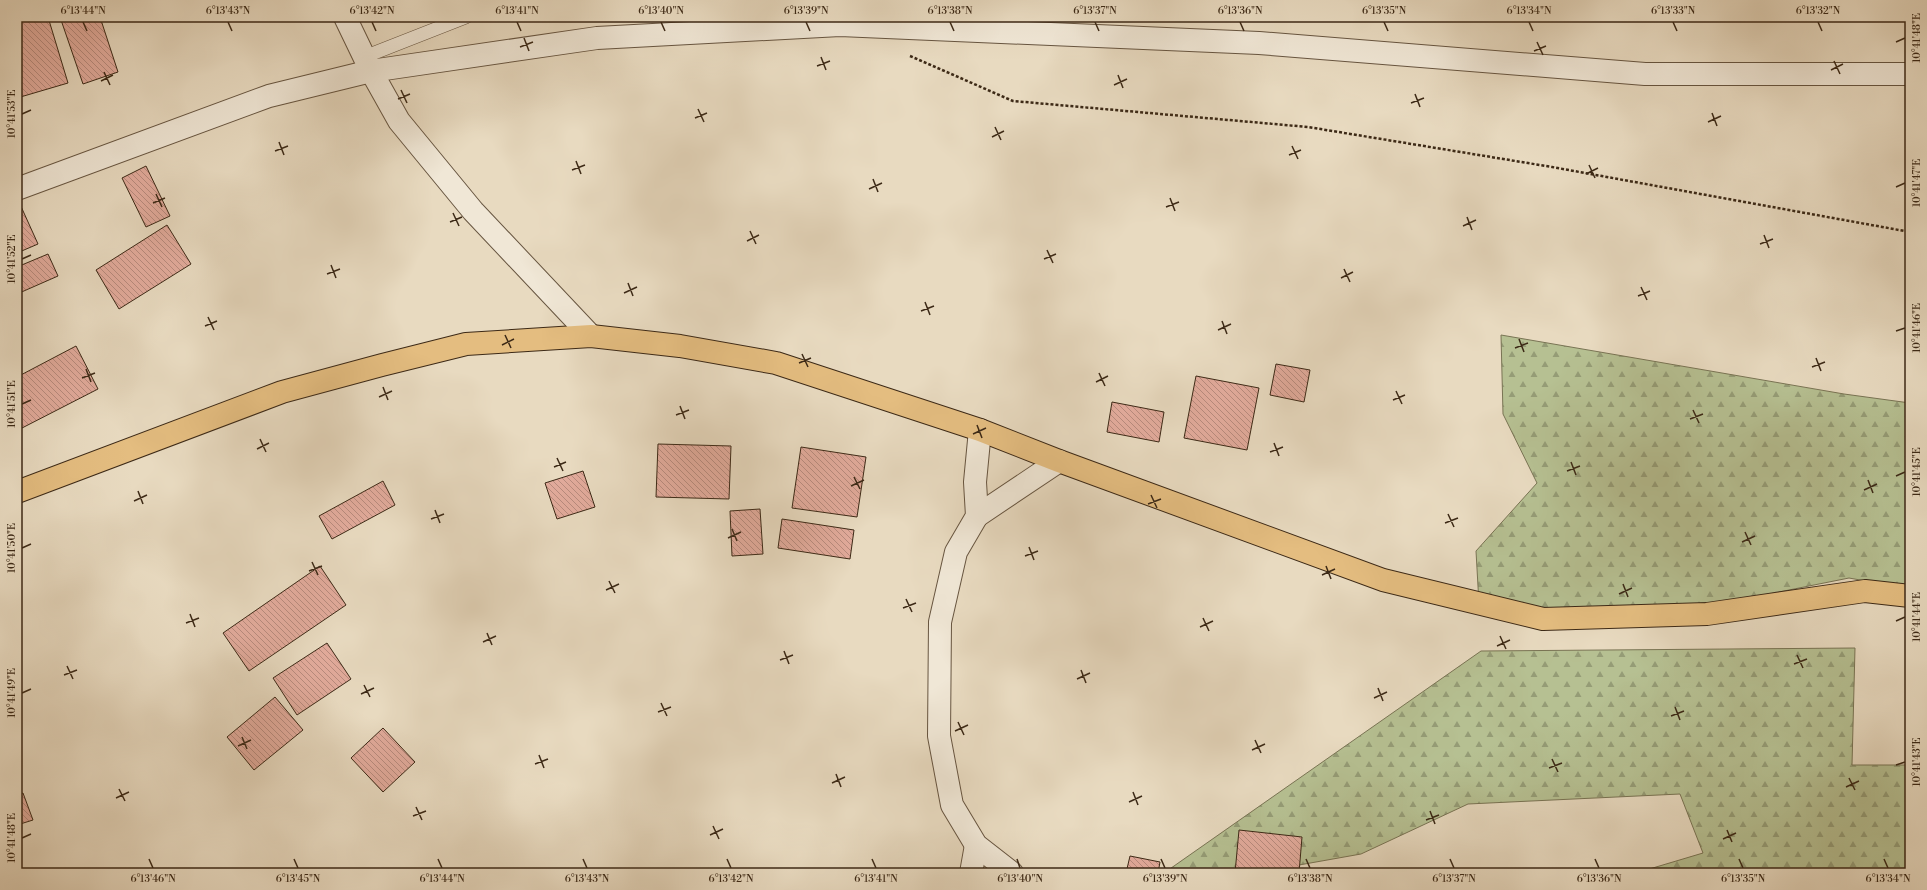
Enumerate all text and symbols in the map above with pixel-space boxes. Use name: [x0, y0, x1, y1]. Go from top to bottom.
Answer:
text: 6°13'44"N: [60, 5, 106, 17]
text: 6°13'43"N: [206, 5, 251, 17]
text: 6°13'42"N: [350, 5, 395, 17]
text: 6°13'41"N: [495, 5, 539, 17]
text: 6°13'40"N: [638, 5, 684, 17]
text: 6°13'39"N: [784, 5, 829, 17]
text: 6°13'38"N: [928, 5, 973, 17]
text: 6°13'37"N: [1073, 5, 1117, 17]
text: 6°13'36"N: [1218, 5, 1263, 17]
text: 6°13'35"N: [1362, 5, 1407, 17]
text: 6°13'34"N: [1507, 5, 1552, 17]
text: 6°13'33"N: [1651, 5, 1696, 17]
text: 6°13'32"N: [1796, 5, 1841, 17]
text: 10°41'48"E: [1911, 13, 1923, 63]
text: 10°41'53"E: [6, 90, 18, 138]
text: 10°41'47"E: [1911, 159, 1923, 207]
text: 10°41'52"E: [6, 235, 18, 283]
text: 10°41'46"E: [1911, 303, 1923, 353]
text: 10°41'51"E: [6, 380, 18, 428]
text: 10°41'45"E: [1911, 447, 1923, 497]
text: 10°41'50"E: [6, 523, 18, 573]
text: 10°41'44"E: [1911, 592, 1923, 642]
text: 10°41'49"E: [6, 668, 18, 718]
text: 10°41'43"E: [1911, 737, 1923, 787]
text: 10°41'48"E: [6, 813, 18, 863]
text: 6°13'46"N: [130, 873, 176, 885]
text: 6°13'45"N: [276, 873, 321, 885]
text: 6°13'44"N: [419, 873, 465, 885]
text: 6°13'43"N: [565, 873, 610, 885]
text: 6°13'42"N: [709, 873, 754, 885]
text: 6°13'41"N: [854, 873, 898, 885]
text: 6°13'40"N: [997, 873, 1043, 885]
text: 6°13'39"N: [1143, 873, 1188, 885]
text: 6°13'38"N: [1288, 873, 1333, 885]
text: 6°13'37"N: [1432, 873, 1476, 885]
text: 6°13'36"N: [1577, 873, 1622, 885]
text: 6°13'35"N: [1721, 873, 1766, 885]
text: 6°13'34"N: [1866, 873, 1911, 885]

